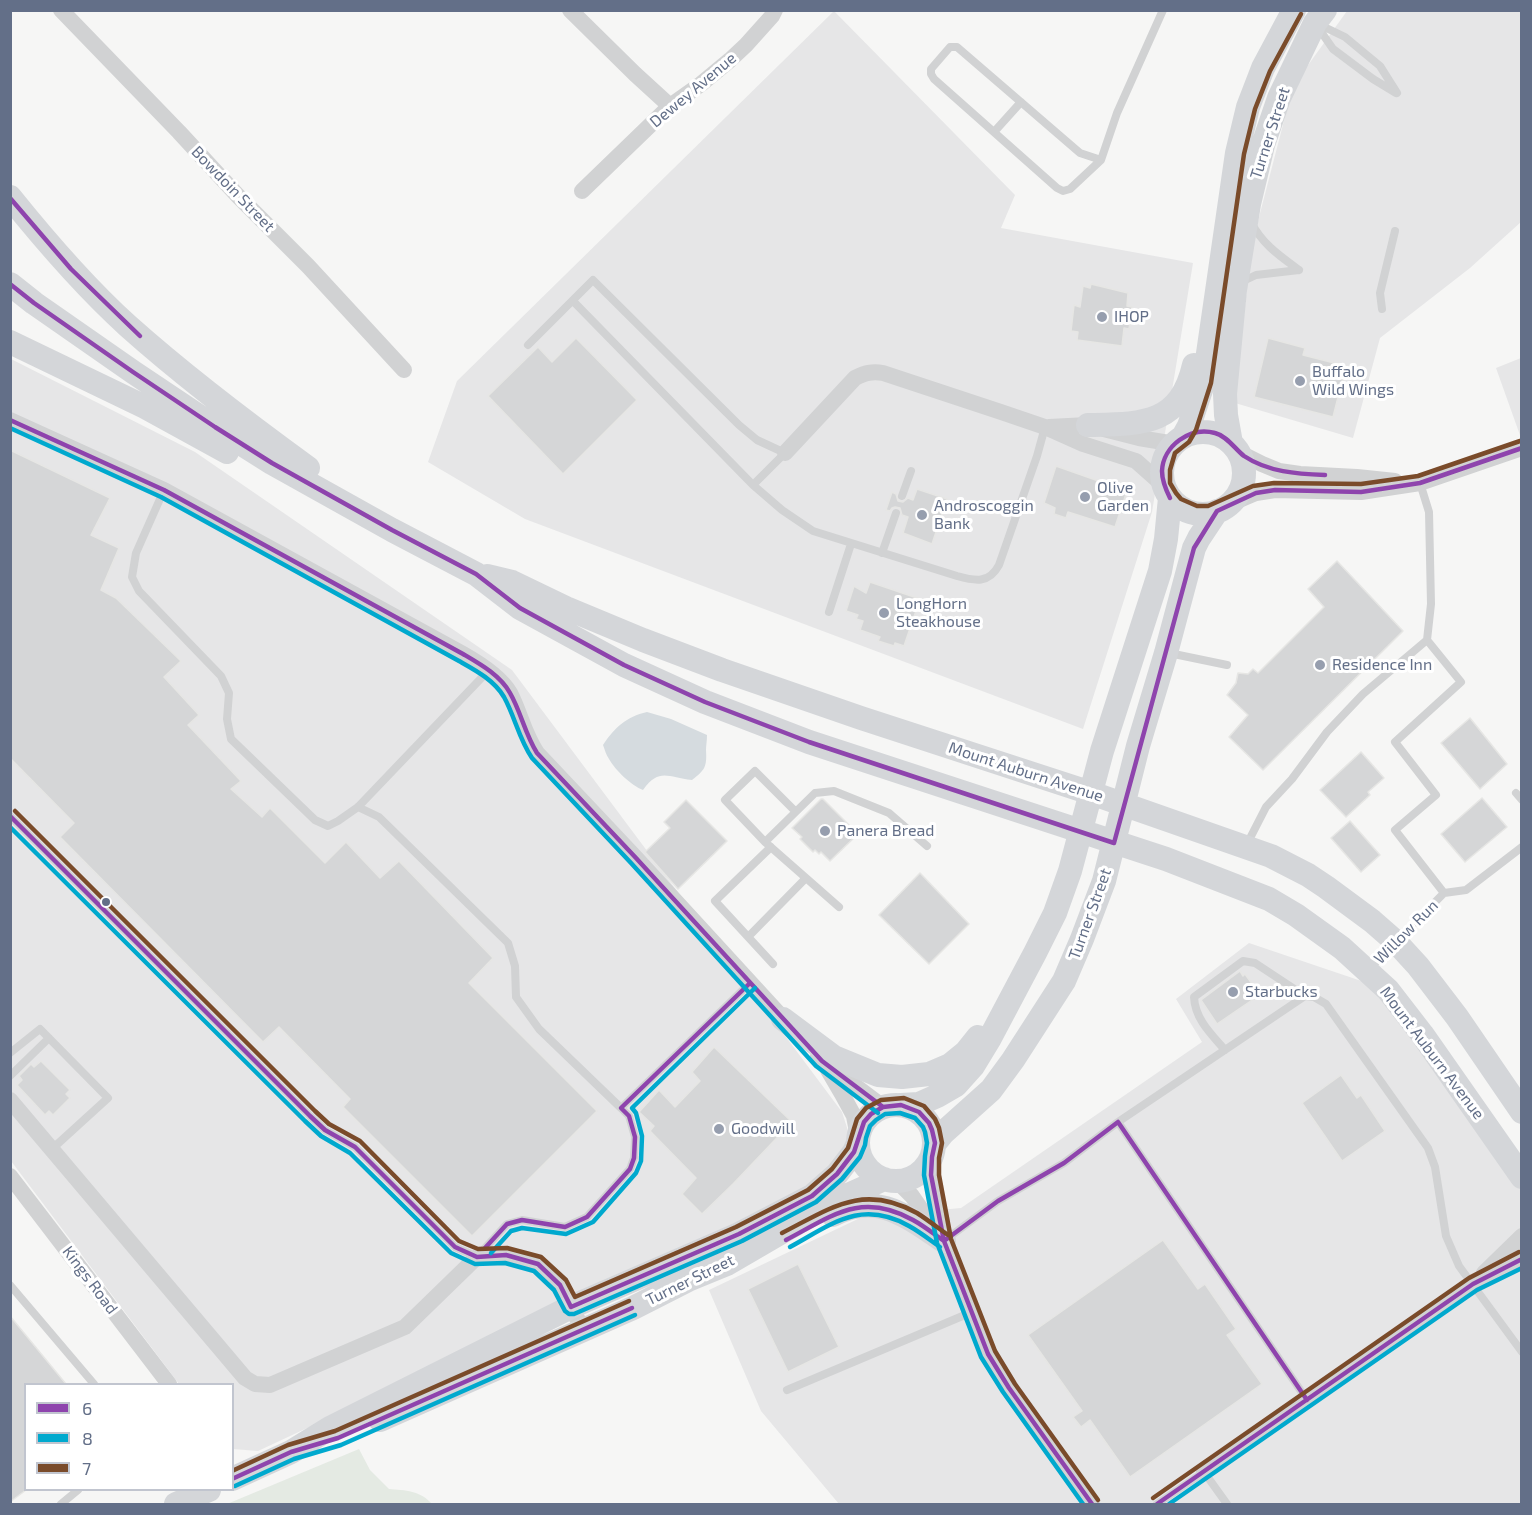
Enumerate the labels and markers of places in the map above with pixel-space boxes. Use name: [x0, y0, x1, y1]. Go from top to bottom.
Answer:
place label: IHOP: [1114, 307, 1149, 327]
marker: IHOP: [1095, 310, 1109, 324]
place label: Buffalo Wild Wings: [1312, 362, 1394, 400]
marker: Buffalo Wild Wings: [1293, 374, 1307, 388]
place label: Olive Garden: [1097, 478, 1149, 516]
marker: Olive Garden: [1078, 490, 1092, 504]
place label: Androscoggin Bank: [934, 496, 1034, 534]
marker: Androscoggin Bank: [915, 508, 929, 522]
place label: LongHorn Steakhouse: [896, 594, 981, 632]
marker: LongHorn Steakhouse: [877, 606, 891, 620]
place label: Residence Inn: [1332, 655, 1432, 675]
marker: Residence Inn: [1313, 658, 1327, 672]
place label: Panera Bread: [837, 821, 934, 841]
marker: Panera Bread: [818, 824, 832, 838]
unlabelled marker: [100, 896, 112, 908]
place label: Starbucks: [1245, 982, 1318, 1002]
marker: Starbucks: [1226, 985, 1240, 999]
place label: Goodwill: [731, 1119, 795, 1139]
marker: Goodwill: [712, 1122, 726, 1136]

